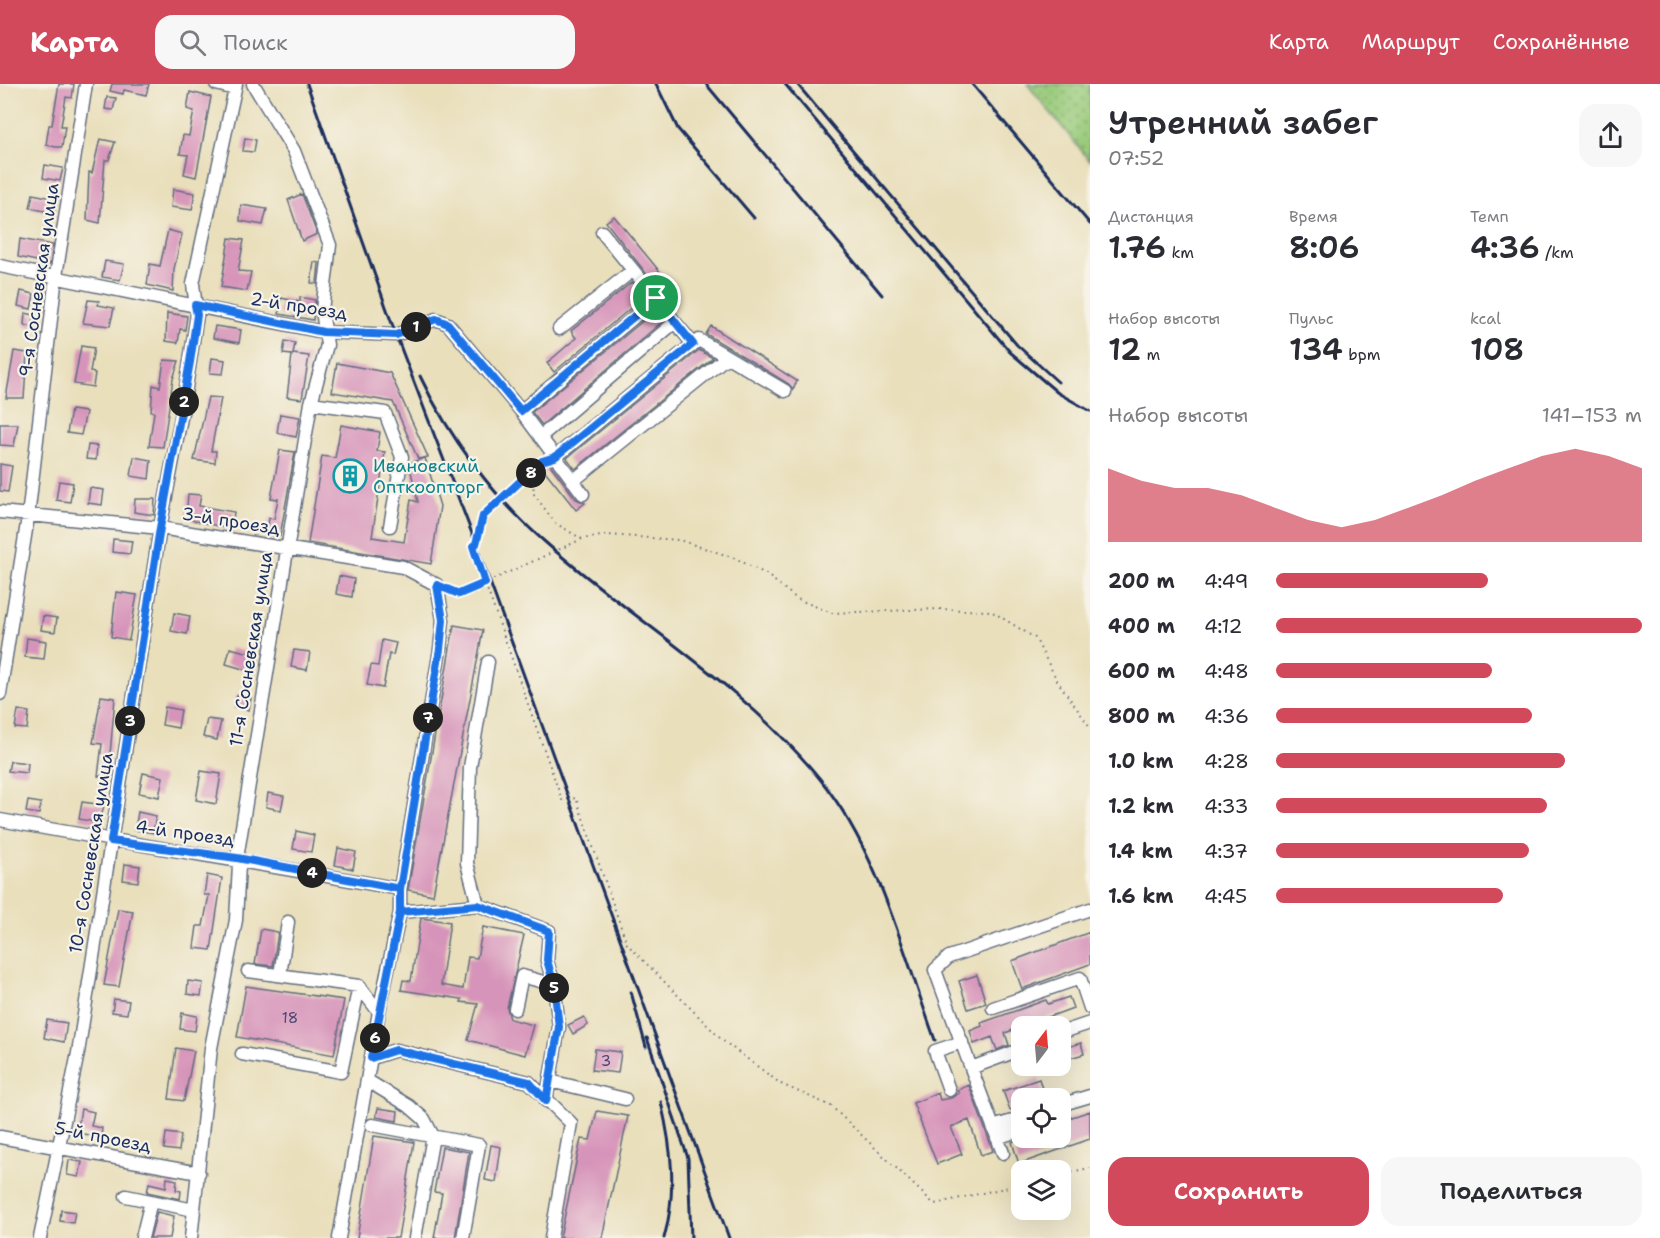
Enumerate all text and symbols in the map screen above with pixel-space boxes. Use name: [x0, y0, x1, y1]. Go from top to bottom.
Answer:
search box: [155, 15, 575, 69]
text: Карта: [30, 23, 119, 61]
icon: search: [176, 26, 209, 59]
text: Поиск: [224, 28, 288, 57]
text: Карта: [1269, 28, 1329, 56]
text: Маршрут: [1362, 28, 1460, 56]
text: Сохранённые: [1493, 28, 1630, 56]
text: Утренний забег: [1108, 100, 1378, 145]
button: share: [1579, 104, 1642, 167]
text: 07:52: [1108, 145, 1164, 171]
street label: 9-я Сосневская улица: [13, 181, 65, 379]
text: Дистанция: [1108, 206, 1194, 227]
text: Время: [1289, 206, 1338, 227]
text: Темп: [1470, 206, 1509, 227]
text: 1.76: [1108, 227, 1166, 268]
text: 8:06: [1289, 227, 1359, 268]
text: 4:36: [1470, 227, 1540, 268]
text: km: [1166, 242, 1194, 263]
text: /km: [1540, 242, 1574, 263]
pin: [630, 272, 681, 323]
icon: arrive: [639, 281, 672, 314]
street label: 2-й проезд: [249, 286, 350, 326]
text: Набор высоты: [1108, 308, 1220, 329]
text: Пульс: [1289, 308, 1334, 329]
text: kcal: [1470, 308, 1501, 329]
pin: 1: [401, 312, 431, 342]
text: 1: [412, 316, 420, 337]
text: 12: [1108, 329, 1141, 370]
text: 134: [1289, 329, 1343, 370]
text: 108: [1470, 329, 1524, 370]
text: m: [1141, 344, 1160, 365]
text: bpm: [1343, 344, 1380, 365]
pin: 2: [169, 387, 199, 417]
text: 2: [178, 391, 190, 412]
text: Набор высоты: [1108, 402, 1248, 428]
text: 141–153 m: [1542, 402, 1642, 428]
place label: Ивановский Опткоопторг: [373, 454, 484, 499]
building icon: Ивановский Опткоопторг: [332, 458, 368, 494]
pin: 8: [516, 458, 546, 488]
text: 8: [525, 462, 537, 483]
street label: 3-й проезд: [180, 501, 282, 541]
street label: 11-я Сосневская улица: [224, 550, 278, 748]
text: 200 m: [1108, 568, 1175, 594]
text: 4:49: [1204, 568, 1249, 594]
text: 400 m: [1108, 613, 1175, 639]
text: 4:12: [1204, 613, 1243, 639]
text: 600 m: [1108, 658, 1175, 684]
text: 4:48: [1204, 658, 1249, 684]
pin: 7: [413, 703, 443, 733]
text: 800 m: [1108, 703, 1175, 729]
text: 4:36: [1204, 703, 1249, 729]
pin: 3: [115, 706, 145, 736]
text: 7: [422, 707, 434, 728]
text: 3: [124, 710, 136, 731]
text: 1.0 km: [1108, 748, 1173, 774]
text: 4:28: [1204, 748, 1249, 774]
street label: 10-я Сосневская улица: [63, 751, 119, 955]
text: 1.2 km: [1108, 793, 1174, 819]
text: 4:33: [1204, 793, 1248, 819]
street label: 4-й проезд: [134, 814, 237, 852]
text: 1.4 km: [1108, 838, 1173, 864]
text: 4:37: [1204, 838, 1248, 864]
pin: 4: [297, 858, 327, 888]
text: 4: [306, 862, 318, 883]
text: 1.6 km: [1108, 883, 1174, 909]
text: 4:45: [1204, 883, 1247, 909]
pin: 5: [539, 973, 569, 1003]
text: 5: [549, 977, 559, 998]
house number: 18: [282, 1008, 298, 1028]
north arrow: [1011, 1016, 1071, 1076]
map controls: [1011, 1016, 1071, 1220]
pin: 6: [360, 1023, 390, 1053]
text: 6: [369, 1027, 381, 1048]
house number: 3: [601, 1051, 611, 1071]
button: locate: [1011, 1088, 1071, 1148]
street label: 5-й проезд: [53, 1116, 154, 1158]
button: Сохранить: [1108, 1157, 1369, 1226]
button: Поделиться: [1381, 1157, 1642, 1226]
button: layers: [1011, 1160, 1071, 1220]

